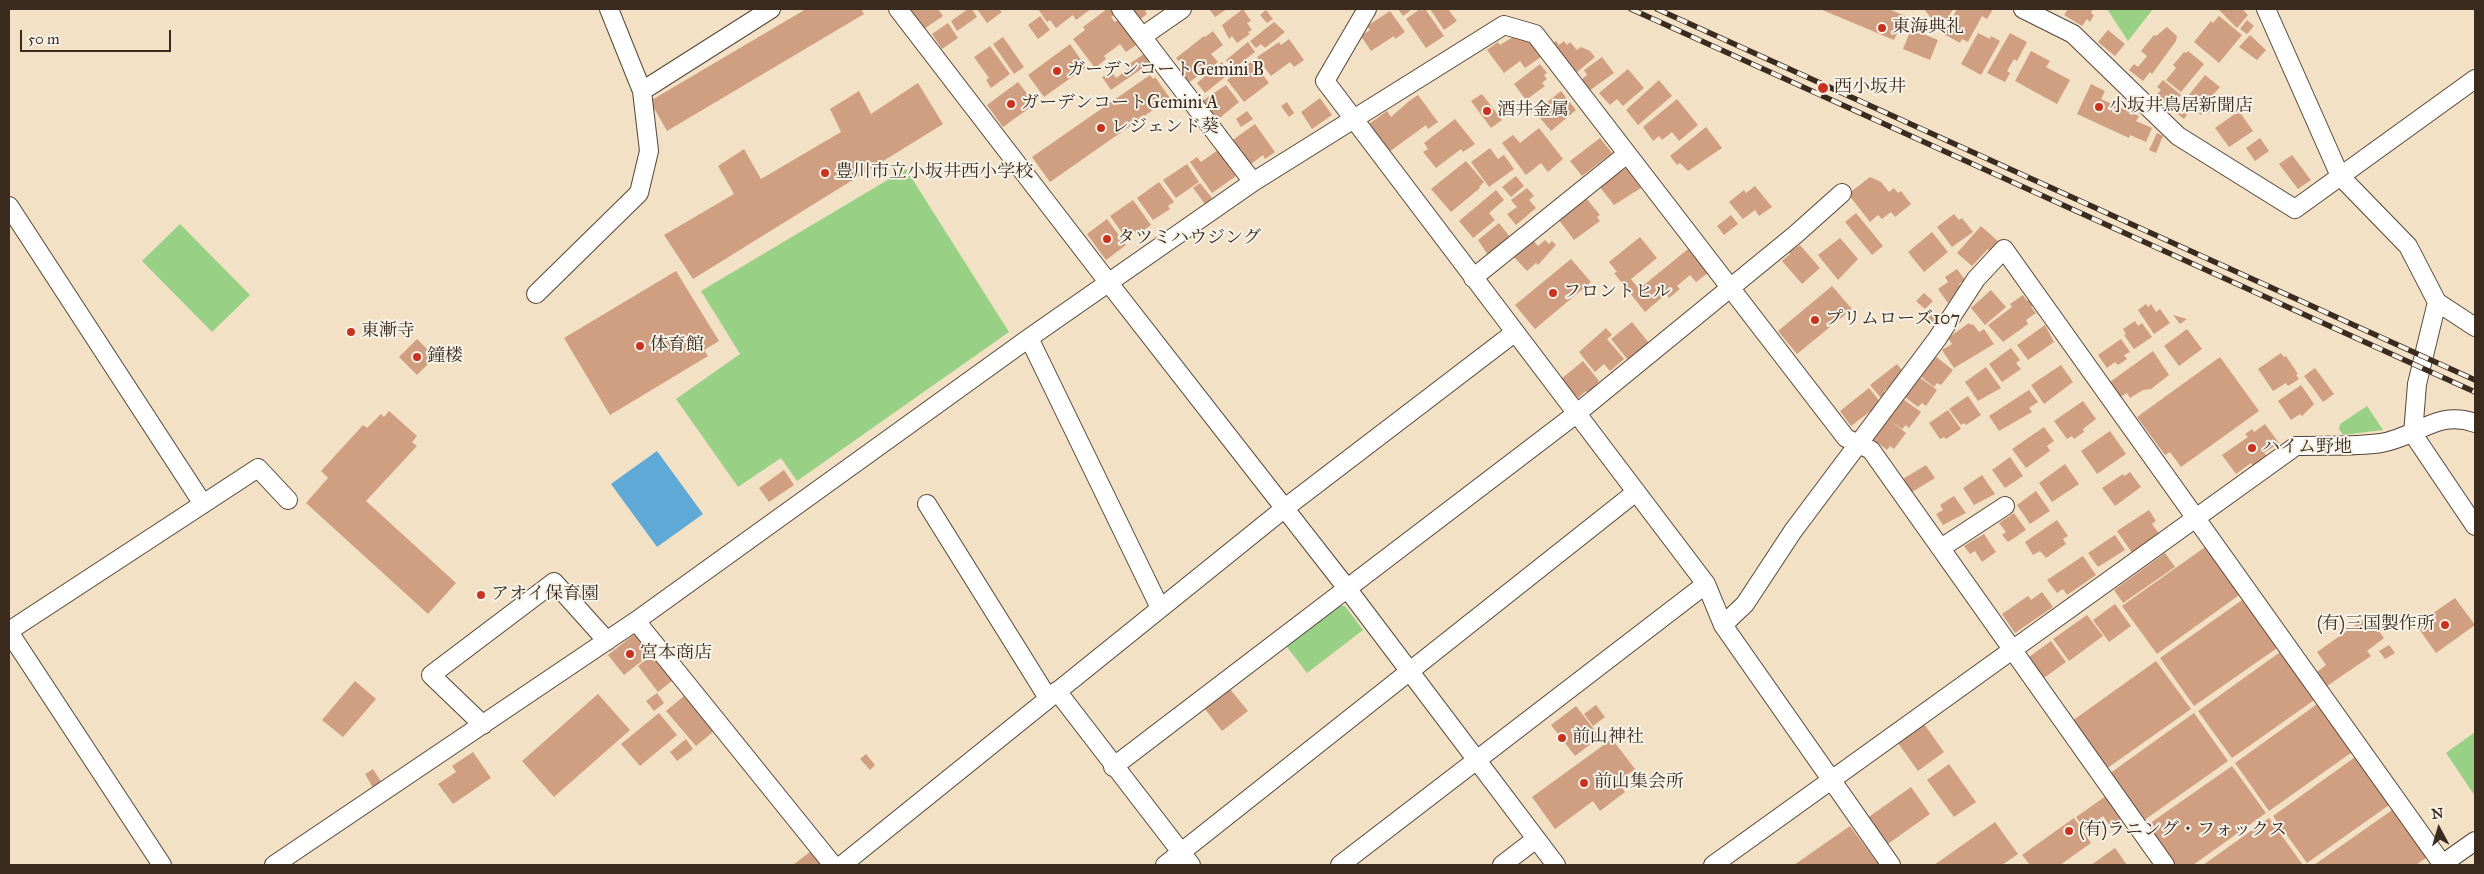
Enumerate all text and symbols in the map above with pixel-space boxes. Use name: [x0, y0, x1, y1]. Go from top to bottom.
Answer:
place label: 東海典礼: [1892, 17, 1964, 39]
scale bar: [22, 20, 174, 52]
marker: 東海典礼: [1876, 22, 1888, 34]
text: 50 m: [28, 30, 60, 48]
place label: ガーデンコートGemini B: [1067, 60, 1264, 82]
marker: ガーデンコートGemini B: [1051, 65, 1063, 77]
place label: 西小坂井: [1834, 77, 1906, 99]
marker: 西小坂井: [1816, 81, 1830, 95]
place label: ガーデンコートGemini A: [1021, 93, 1218, 115]
place label: 小坂井鳥居新聞店: [2109, 96, 2253, 118]
marker: ガーデンコートGemini A: [1005, 98, 1017, 110]
place label: 酒井金属: [1497, 100, 1569, 122]
marker: 小坂井鳥居新聞店: [2093, 101, 2105, 113]
marker: 酒井金属: [1481, 105, 1493, 117]
place label: レジェンド葵: [1111, 117, 1219, 139]
marker: レジェンド葵: [1095, 122, 1107, 134]
place label: 豊川市立小坂井西小学校: [835, 162, 1033, 184]
marker: 豊川市立小坂井西小学校: [819, 167, 831, 179]
place label: タツミハウジング: [1117, 228, 1261, 250]
marker: タツミハウジング: [1101, 233, 1113, 245]
place label: フロントヒル: [1563, 282, 1671, 304]
marker: フロントヒル: [1547, 287, 1559, 299]
place label: プリムローズ107: [1825, 309, 1960, 331]
marker: プリムローズ107: [1809, 314, 1821, 326]
place label: 東漸寺: [361, 321, 415, 343]
marker: 東漸寺: [345, 326, 357, 338]
place label: 体育館: [650, 335, 704, 357]
marker: 体育館: [634, 340, 646, 352]
place label: 鐘楼: [427, 346, 463, 368]
marker: 鐘楼: [411, 351, 423, 363]
place label: ハイム野地: [2262, 437, 2352, 459]
marker: ハイム野地: [2246, 442, 2258, 454]
place label: アオイ保育園: [491, 584, 599, 606]
marker: アオイ保育園: [475, 589, 487, 601]
place label: (有)三国製作所: [2317, 614, 2435, 636]
marker: (有)三国製作所: [2439, 619, 2451, 631]
place label: 宮本商店: [640, 643, 712, 665]
marker: 宮本商店: [624, 648, 636, 660]
place label: 前山神社: [1572, 727, 1644, 749]
marker: 前山神社: [1556, 732, 1568, 744]
place label: 前山集会所: [1594, 772, 1684, 794]
marker: 前山集会所: [1578, 777, 1590, 789]
north arrow: [2414, 804, 2464, 854]
text: N: [2431, 805, 2444, 823]
place label: (有)ラニング・フォックス: [2079, 820, 2287, 842]
marker: (有)ラニング・フォックス: [2063, 825, 2075, 837]

